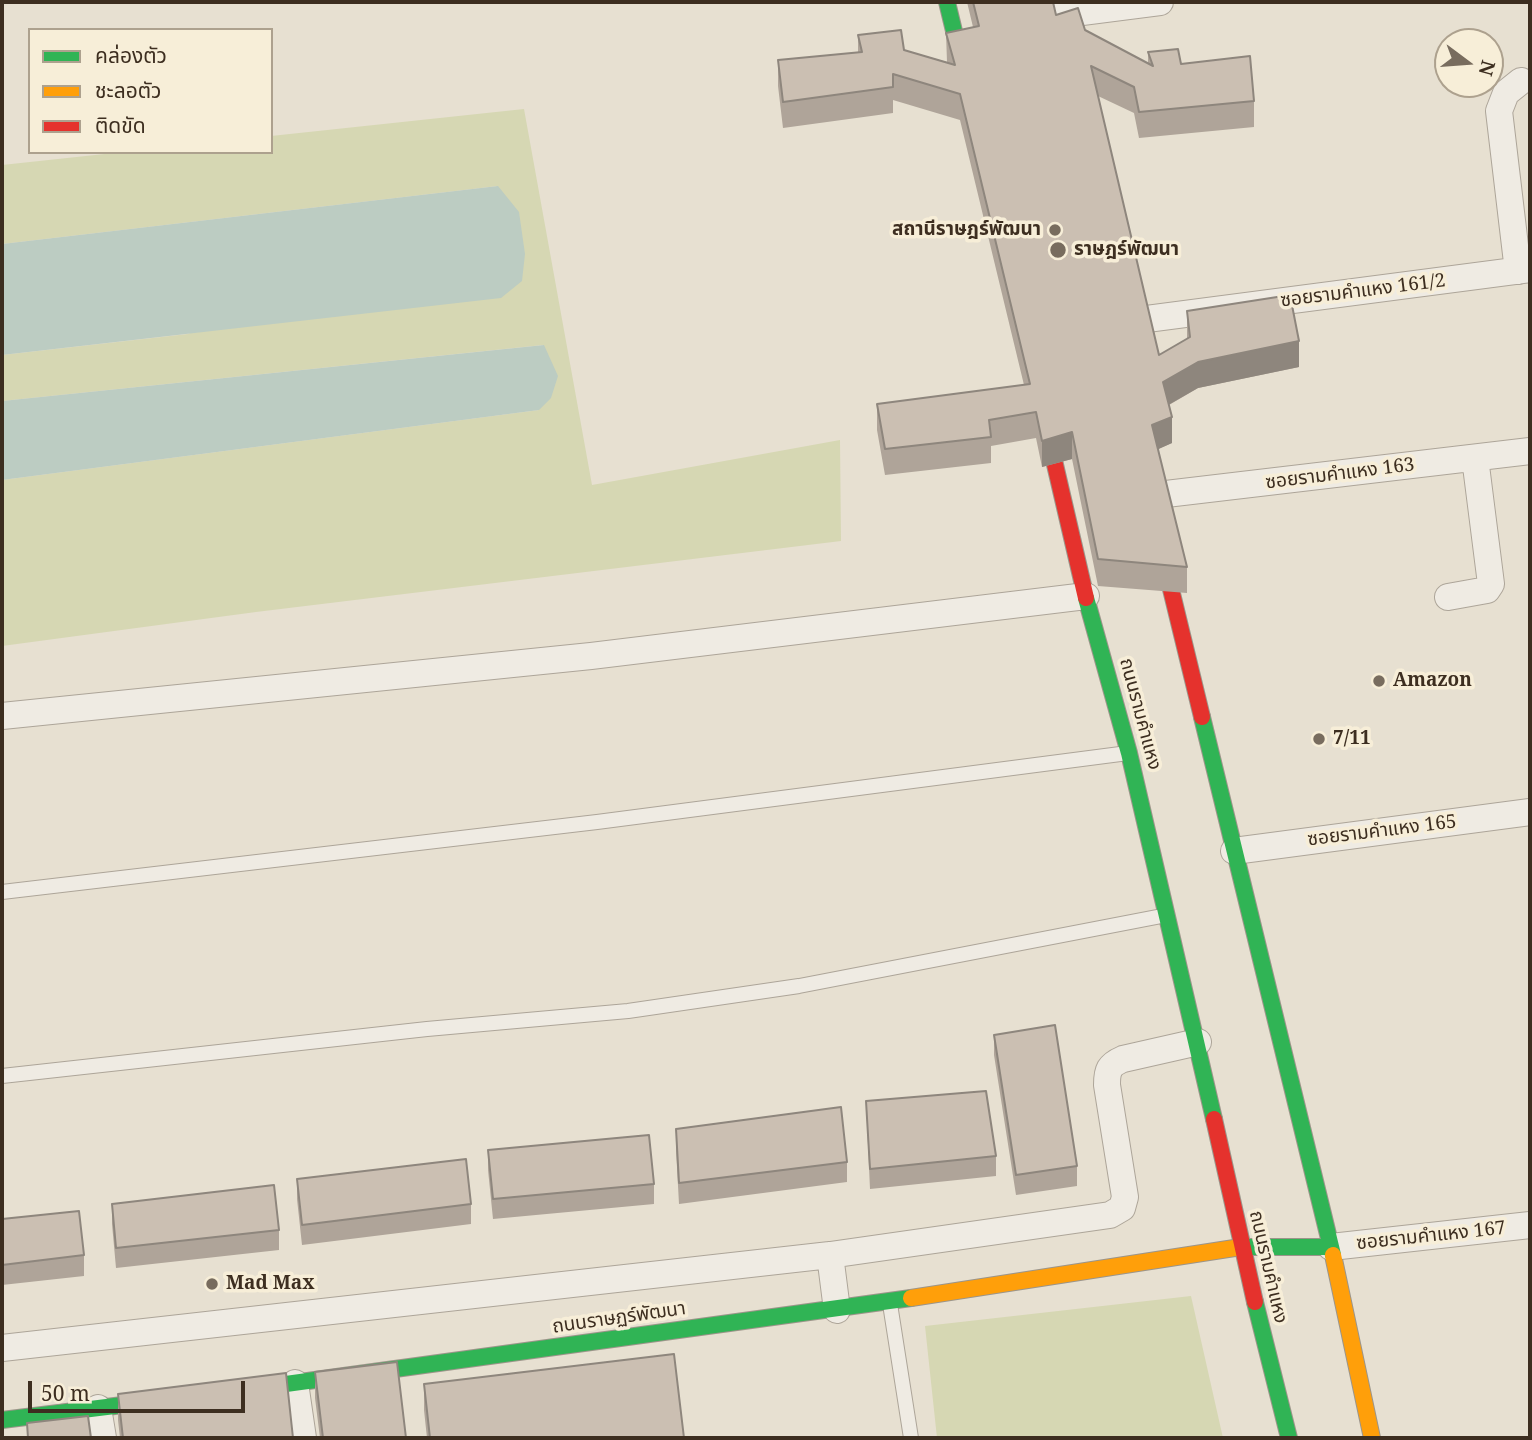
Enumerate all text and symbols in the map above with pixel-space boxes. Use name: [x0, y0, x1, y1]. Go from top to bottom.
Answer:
legend: [28, 28, 273, 154]
north arrow: [1434, 28, 1504, 98]
text: คล่องตัว: [95, 41, 167, 69]
text: N: [1473, 57, 1502, 79]
text: ชะลอตัว: [95, 76, 161, 104]
text: ติดขัด: [95, 111, 146, 139]
place label: สถานีราษฎร์พัฒนา: [892, 219, 1041, 241]
marker: สถานีราษฎร์พัฒนา: [1047, 222, 1063, 238]
place label: ราษฎร์พัฒนา: [1074, 239, 1179, 261]
marker: ราษฎร์พัฒนา: [1048, 240, 1068, 260]
street label: ซอยรามคำแหง 161/2: [1279, 270, 1447, 312]
street label: ซอยรามคำแหง 163: [1264, 454, 1416, 494]
street label: ถนนรามคำแหง: [1114, 656, 1166, 772]
place label: Amazon: [1393, 670, 1472, 692]
marker: Amazon: [1371, 673, 1387, 689]
place label: 7/11: [1333, 728, 1371, 750]
marker: 7/11: [1311, 731, 1327, 747]
street label: ซอยรามคำแหง 165: [1306, 811, 1458, 851]
street label: ถนนรามคำแหง: [1244, 1208, 1292, 1326]
street label: ซอยรามคำแหง 167: [1355, 1217, 1507, 1255]
place label: Mad Max: [226, 1273, 315, 1295]
marker: Mad Max: [204, 1276, 220, 1292]
street label: ถนนราษฏร์พัฒนา: [551, 1297, 687, 1339]
scale bar: [32, 1366, 248, 1410]
text: 50 m: [41, 1379, 90, 1407]

